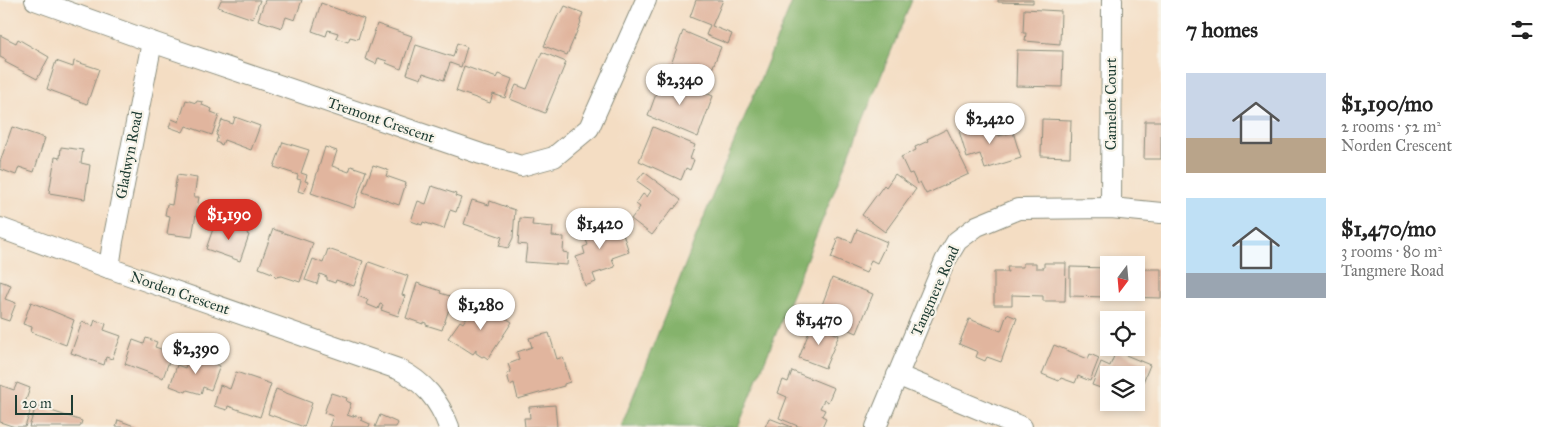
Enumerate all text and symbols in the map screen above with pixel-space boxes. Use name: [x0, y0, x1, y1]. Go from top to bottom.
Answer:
icon: filters: [1508, 16, 1536, 44]
text: 7 homes: [1186, 17, 1258, 43]
street label: Camelot Court: [1102, 57, 1120, 150]
pin: $2,340: [639, 64, 721, 106]
text: $2,340: [657, 70, 703, 89]
text: $1,190/mo: [1341, 91, 1433, 117]
street label: Tremont Crescent: [325, 93, 437, 147]
icon: home: [1226, 93, 1286, 153]
pin: $2,420: [949, 102, 1031, 145]
street label: Gladwyn Road: [112, 109, 146, 200]
text: $2,420: [966, 109, 1014, 128]
text: 2 rooms · 52 m²: [1341, 117, 1441, 136]
text: Norden Crescent: [1341, 136, 1452, 155]
pin: $1,190: [188, 198, 270, 241]
text: $1,190: [207, 205, 251, 224]
pin: $1,420: [559, 208, 641, 250]
text: $1,420: [577, 214, 623, 233]
text: $1,470/mo: [1341, 216, 1436, 242]
icon: home: [1226, 218, 1286, 278]
text: 3 rooms · 80 m²: [1341, 242, 1442, 261]
street label: Tangmere Road: [907, 243, 963, 339]
north arrow: [1100, 256, 1145, 301]
map controls: [1100, 256, 1145, 411]
text: Tangmere Road: [1341, 261, 1444, 280]
street label: Norden Crescent: [128, 268, 233, 319]
pin: $1,280: [440, 288, 522, 331]
text: $1,280: [458, 295, 504, 314]
pin: $1,470: [778, 304, 860, 346]
text: $1,470: [796, 310, 842, 329]
button: locate: [1100, 311, 1145, 356]
pin: $2,390: [155, 332, 237, 375]
text: $2,390: [173, 339, 219, 358]
button: layers: [1100, 366, 1145, 411]
scale bar: [15, 392, 72, 415]
text: 20 m: [22, 395, 52, 412]

